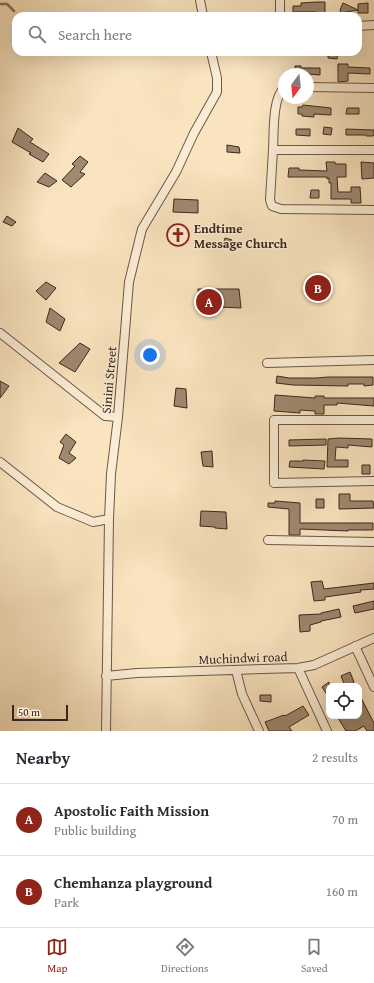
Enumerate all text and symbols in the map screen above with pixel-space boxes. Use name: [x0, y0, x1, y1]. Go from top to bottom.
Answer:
search box: [12, 12, 362, 56]
icon: search: [26, 23, 48, 45]
text: Search here: [58, 24, 132, 45]
north arrow: [278, 68, 314, 104]
place label: Endtime Message Church: [194, 219, 288, 253]
church icon: Endtime Message Church: [165, 222, 191, 248]
pin: B: [305, 273, 331, 303]
pin: A: [196, 287, 222, 317]
street label: Sinini Street: [97, 345, 121, 415]
your location: [140, 345, 160, 365]
street label: Muchindwi road: [198, 647, 288, 669]
map controls: [326, 683, 362, 719]
button: locate: [326, 683, 362, 719]
scale bar: [12, 703, 68, 722]
text: 50 m: [18, 704, 40, 720]
text: Nearby: [16, 745, 70, 770]
text: 2 results: [312, 748, 358, 767]
text: Apostolic Faith Mission: [54, 800, 209, 821]
text: A: [25, 810, 33, 829]
text: 70 m: [332, 810, 358, 829]
text: Public building: [54, 821, 136, 840]
text: Chemhanza playground: [54, 872, 212, 893]
text: B: [25, 882, 33, 901]
text: 160 m: [326, 882, 358, 901]
text: Park: [54, 893, 79, 912]
tab: Map: [46, 936, 68, 976]
tab: Directions: [161, 936, 208, 976]
tab: Saved: [301, 936, 328, 976]

